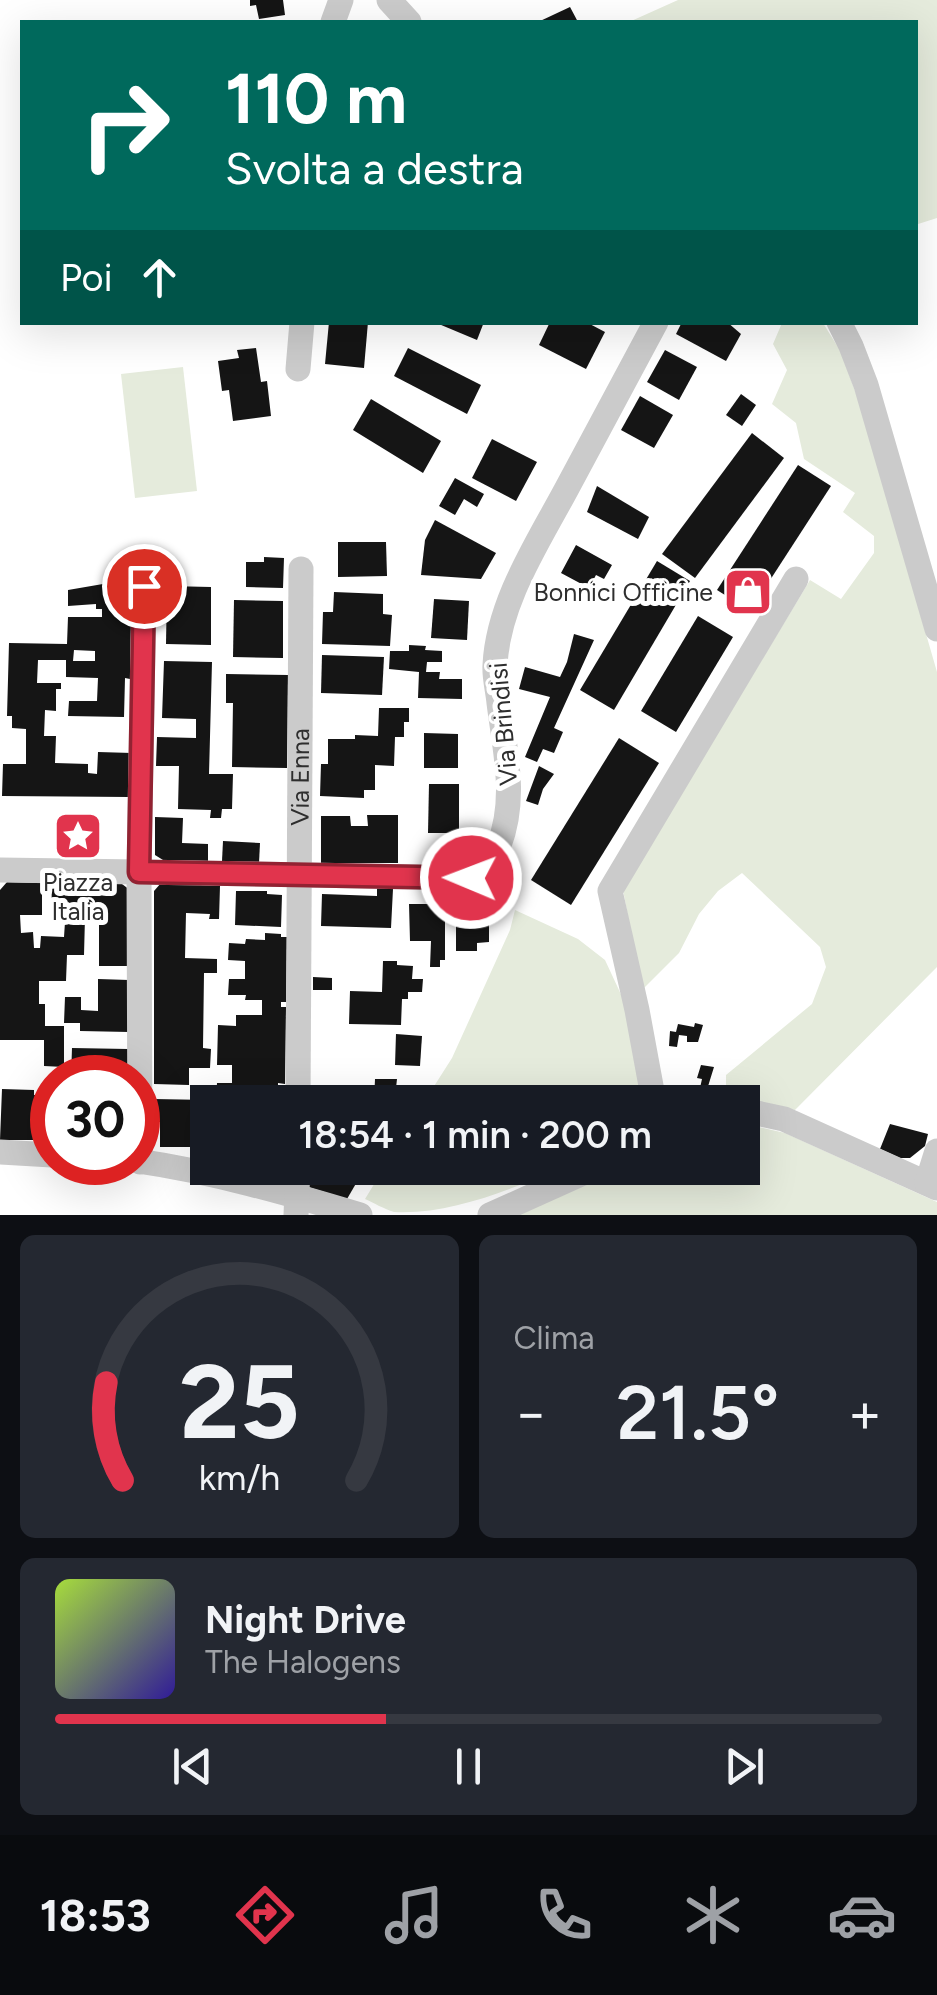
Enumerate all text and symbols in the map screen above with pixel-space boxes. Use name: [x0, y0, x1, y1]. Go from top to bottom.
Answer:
text: 110 m: [225, 56, 407, 141]
icon: right: [60, 60, 190, 190]
text: Svolta a destra: [225, 141, 524, 195]
icon: ahead: [132, 250, 187, 305]
text: Poi: [60, 255, 112, 301]
pin: [102, 544, 187, 629]
icon: arrive: [117, 559, 172, 614]
shop icon: Bonnici Officine: [722, 566, 774, 618]
place label: Bonnici Officine: [533, 577, 713, 607]
street label: Via Brindisi: [483, 661, 523, 787]
street label: Via Enna: [285, 728, 315, 826]
place icon: Piazza Italia: [52, 810, 104, 862]
position arrow: [419, 826, 523, 930]
place label: Piazza Italia: [43, 867, 113, 926]
speed limit sign: 30: [30, 1055, 160, 1185]
text: 18:54 · 1 min · 200 m: [298, 1112, 652, 1158]
text: Clima: [514, 1319, 595, 1357]
text: 25: [179, 1339, 300, 1464]
text: 21.5°: [616, 1368, 779, 1458]
text: −: [514, 1380, 548, 1446]
text: +: [848, 1380, 882, 1446]
text: km/h: [198, 1456, 280, 1499]
text: Night Drive: [205, 1597, 406, 1643]
text: The Halogens: [205, 1643, 401, 1681]
icon: previous: [165, 1739, 220, 1794]
icon: pause: [441, 1739, 496, 1794]
icon: next: [717, 1739, 772, 1794]
icon: directions: [230, 1880, 300, 1950]
icon: music: [379, 1880, 449, 1950]
icon: phone: [529, 1880, 599, 1950]
icon: climate: [678, 1880, 748, 1950]
icon: car: [827, 1880, 897, 1950]
text: 18:53: [40, 1888, 151, 1942]

